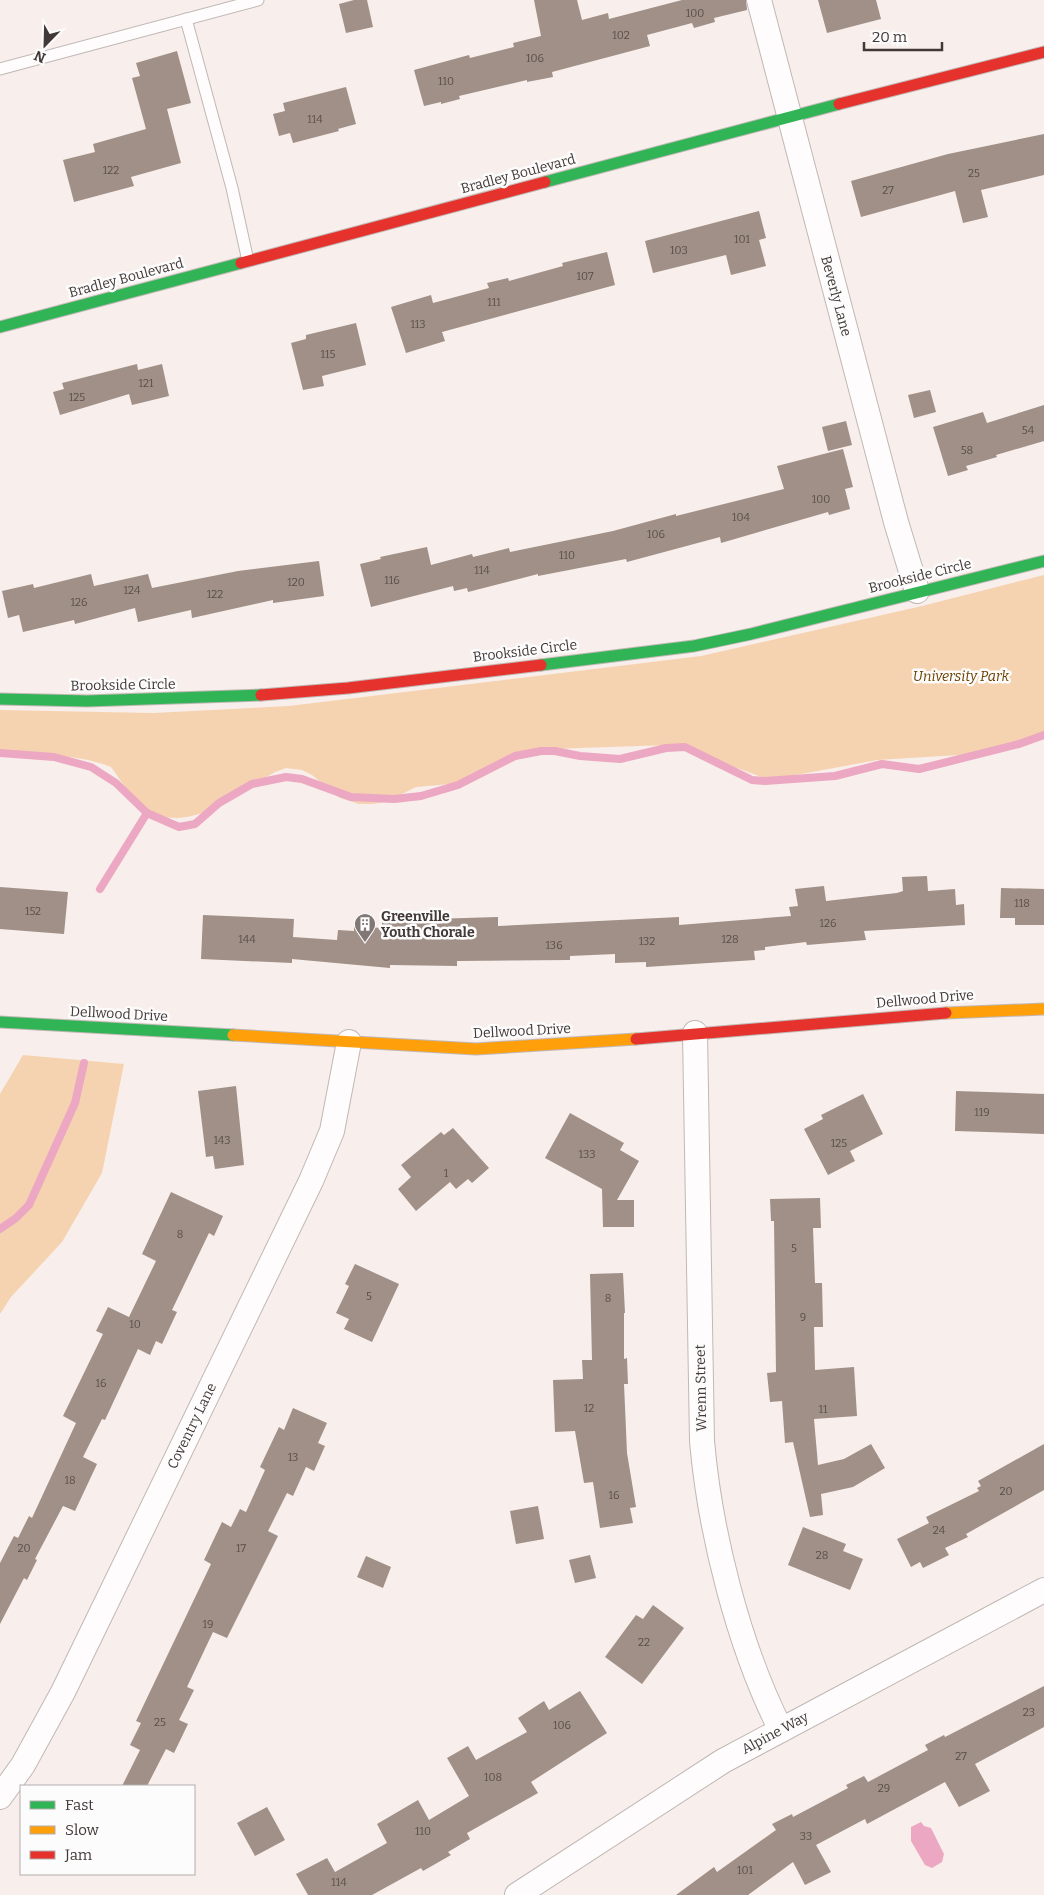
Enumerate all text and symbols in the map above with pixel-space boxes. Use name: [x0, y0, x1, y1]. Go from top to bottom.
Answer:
house number: 100: [686, 7, 704, 20]
north arrow: [20, 20, 70, 70]
scale bar: [864, 20, 942, 52]
text: 20 m: [872, 28, 908, 46]
house number: 102: [612, 29, 630, 42]
text: N: [32, 46, 48, 66]
house number: 106: [526, 52, 544, 65]
house number: 110: [438, 75, 454, 88]
house number: 114: [307, 113, 323, 126]
street label: Bradley Boulevard: [459, 151, 577, 197]
house number: 122: [103, 164, 119, 177]
house number: 25: [968, 167, 980, 180]
house number: 27: [882, 184, 894, 197]
house number: 101: [734, 233, 751, 246]
house number: 103: [670, 244, 688, 257]
street label: Beverly Lane: [817, 254, 855, 338]
street label: Bradley Boulevard: [67, 255, 185, 301]
house number: 107: [576, 270, 594, 283]
house number: 111: [487, 296, 501, 309]
house number: 113: [410, 318, 426, 331]
house number: 115: [321, 348, 336, 361]
house number: 121: [139, 377, 154, 390]
house number: 125: [69, 391, 85, 404]
house number: 54: [1022, 424, 1035, 437]
house number: 58: [961, 444, 973, 457]
house number: 100: [812, 493, 830, 506]
house number: 104: [732, 511, 751, 524]
house number: 106: [647, 528, 665, 541]
house number: 110: [559, 549, 575, 562]
street label: Brookside Circle: [867, 555, 973, 597]
house number: 114: [474, 564, 490, 577]
house number: 116: [384, 574, 400, 587]
house number: 120: [287, 576, 305, 589]
house number: 124: [124, 584, 141, 597]
house number: 122: [207, 588, 223, 601]
house number: 126: [71, 596, 87, 609]
street label: Brookside Circle: [472, 636, 578, 666]
park label: University Park: [913, 668, 1010, 685]
street label: Brookside Circle: [70, 676, 176, 694]
house number: 118: [1014, 897, 1030, 910]
house number: 152: [25, 905, 41, 918]
place label: Greenville Youth Chorale: [381, 908, 475, 941]
building icon: Greenville Youth Chorale: [353, 912, 377, 943]
house number: 126: [820, 917, 836, 930]
house number: 144: [238, 933, 256, 946]
house number: 128: [721, 933, 739, 946]
house number: 132: [639, 935, 655, 948]
house number: 136: [545, 939, 563, 952]
street label: Dellwood Drive: [875, 986, 975, 1012]
street label: Dellwood Drive: [70, 1003, 168, 1025]
street label: Dellwood Drive: [473, 1020, 571, 1042]
house number: 119: [974, 1106, 990, 1119]
house number: 143: [213, 1134, 231, 1147]
house number: 125: [831, 1137, 847, 1150]
house number: 133: [579, 1148, 595, 1161]
house number: 1: [444, 1167, 449, 1180]
house number: 8: [177, 1228, 183, 1241]
house number: 5: [791, 1242, 797, 1255]
house number: 5: [366, 1290, 372, 1303]
house number: 8: [605, 1292, 611, 1305]
house number: 9: [800, 1311, 806, 1324]
house number: 10: [129, 1318, 141, 1331]
street label: Wrenn Street: [692, 1344, 710, 1432]
house number: 16: [96, 1377, 106, 1390]
street label: Coventry Lane: [164, 1380, 220, 1472]
house number: 12: [584, 1402, 594, 1415]
house number: 11: [819, 1403, 828, 1416]
house number: 13: [288, 1451, 298, 1464]
house number: 18: [64, 1474, 76, 1487]
house number: 20: [999, 1485, 1013, 1498]
house number: 16: [609, 1489, 619, 1502]
house number: 24: [933, 1524, 946, 1537]
house number: 20: [17, 1542, 31, 1555]
house number: 17: [236, 1542, 246, 1555]
house number: 28: [816, 1549, 828, 1562]
house number: 19: [203, 1618, 213, 1631]
house number: 22: [638, 1636, 650, 1649]
house number: 23: [1023, 1706, 1035, 1719]
street label: Alpine Way: [739, 1708, 812, 1758]
house number: 25: [154, 1716, 166, 1729]
house number: 106: [553, 1719, 571, 1732]
house number: 27: [955, 1750, 967, 1763]
house number: 108: [484, 1771, 502, 1784]
house number: 29: [878, 1782, 890, 1795]
legend: [20, 1785, 195, 1875]
text: Fast: [65, 1796, 94, 1814]
text: Slow: [65, 1821, 100, 1839]
house number: 110: [415, 1825, 431, 1838]
house number: 33: [800, 1830, 812, 1843]
text: Jam: [64, 1846, 93, 1864]
house number: 101: [737, 1864, 754, 1877]
house number: 114: [331, 1876, 347, 1889]

